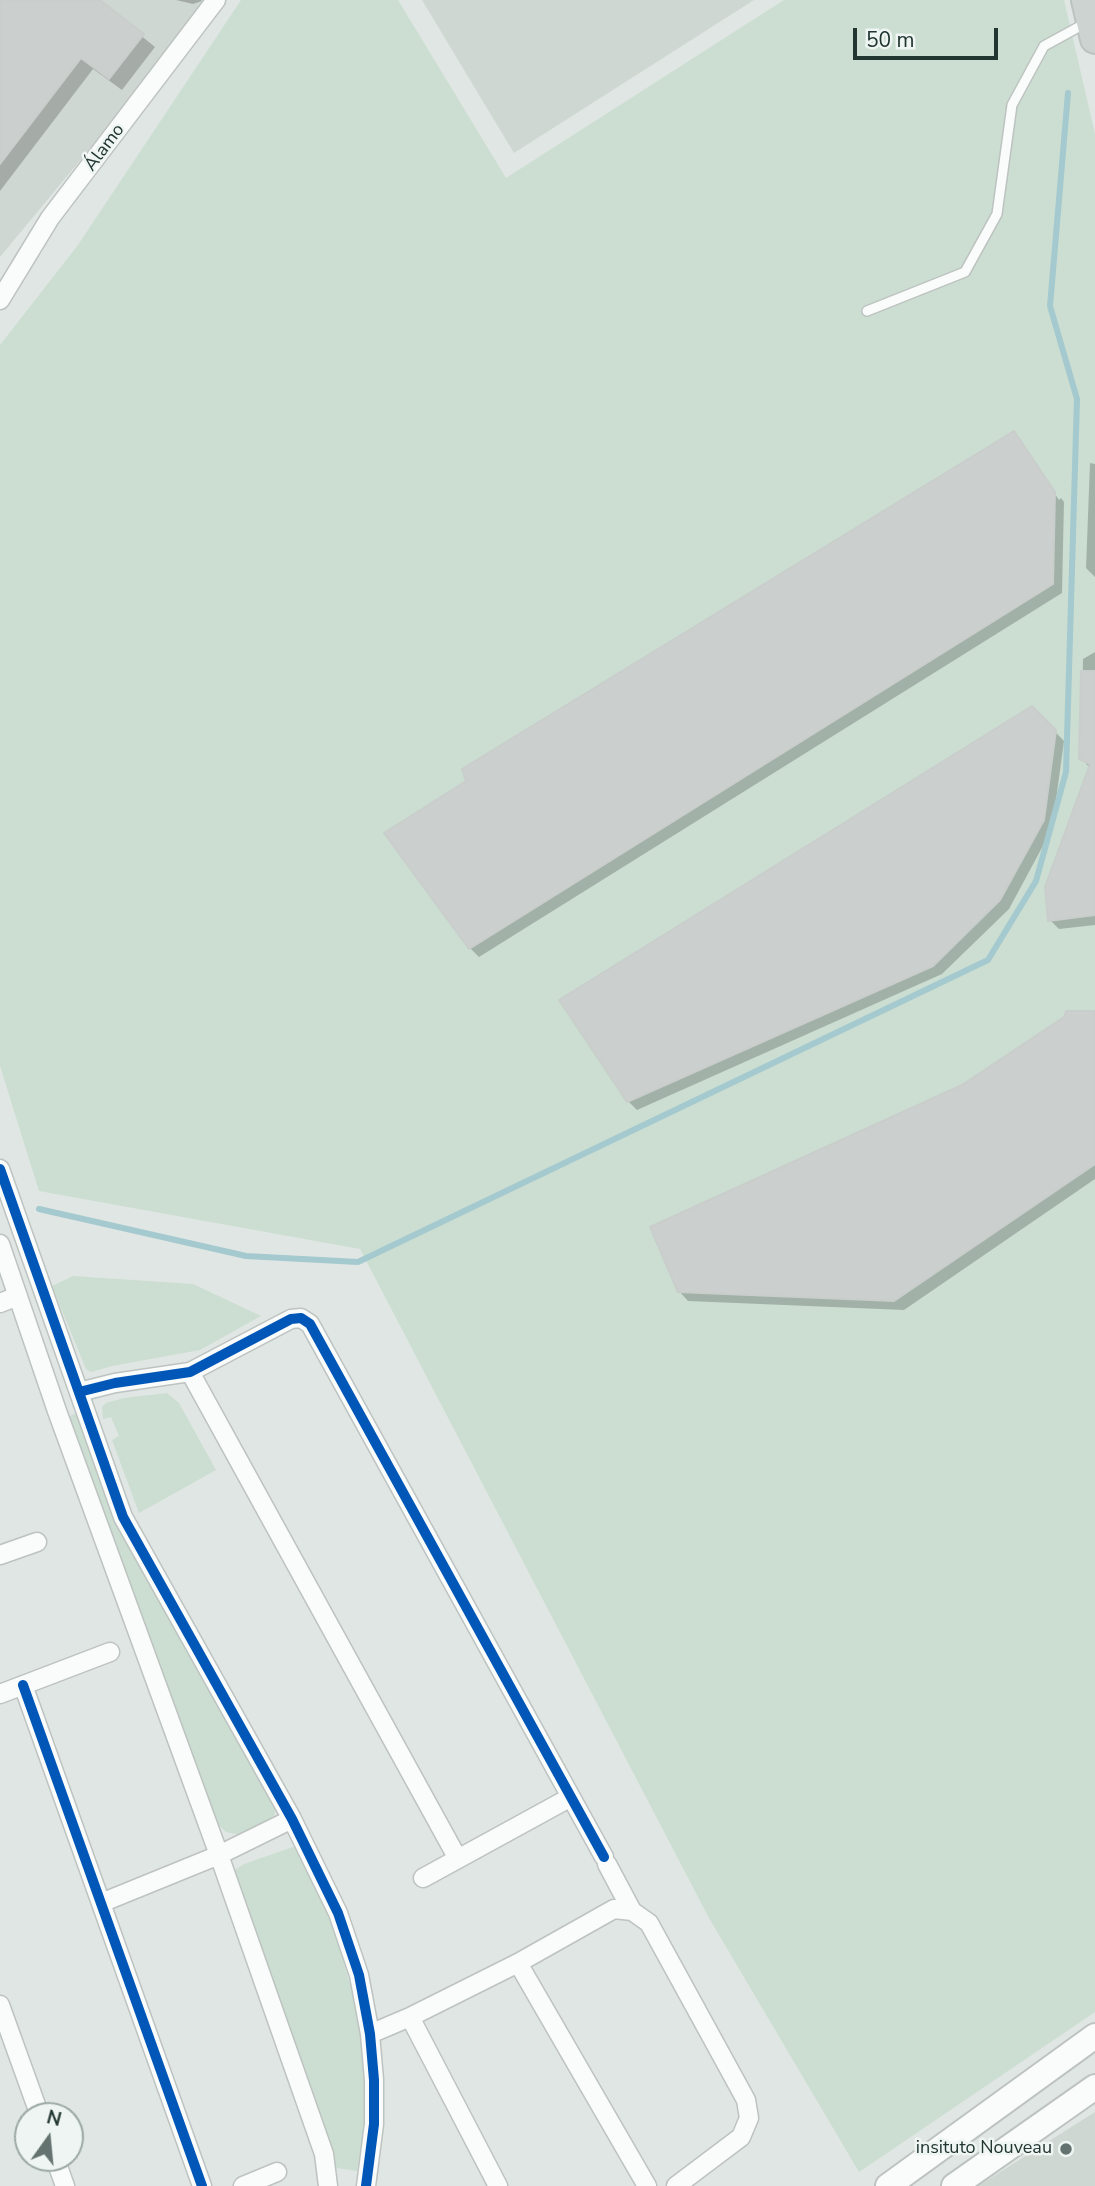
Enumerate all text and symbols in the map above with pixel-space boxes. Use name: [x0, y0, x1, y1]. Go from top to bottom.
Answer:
scale bar: [857, 14, 1002, 58]
text: 50 m: [866, 26, 915, 54]
street label: Álamo: [80, 120, 130, 176]
north arrow: [14, 2102, 84, 2172]
text: N: [44, 2104, 64, 2133]
place label: insituto Nouveau: [916, 2138, 1052, 2160]
marker: insituto Nouveau: [1058, 2141, 1074, 2157]

